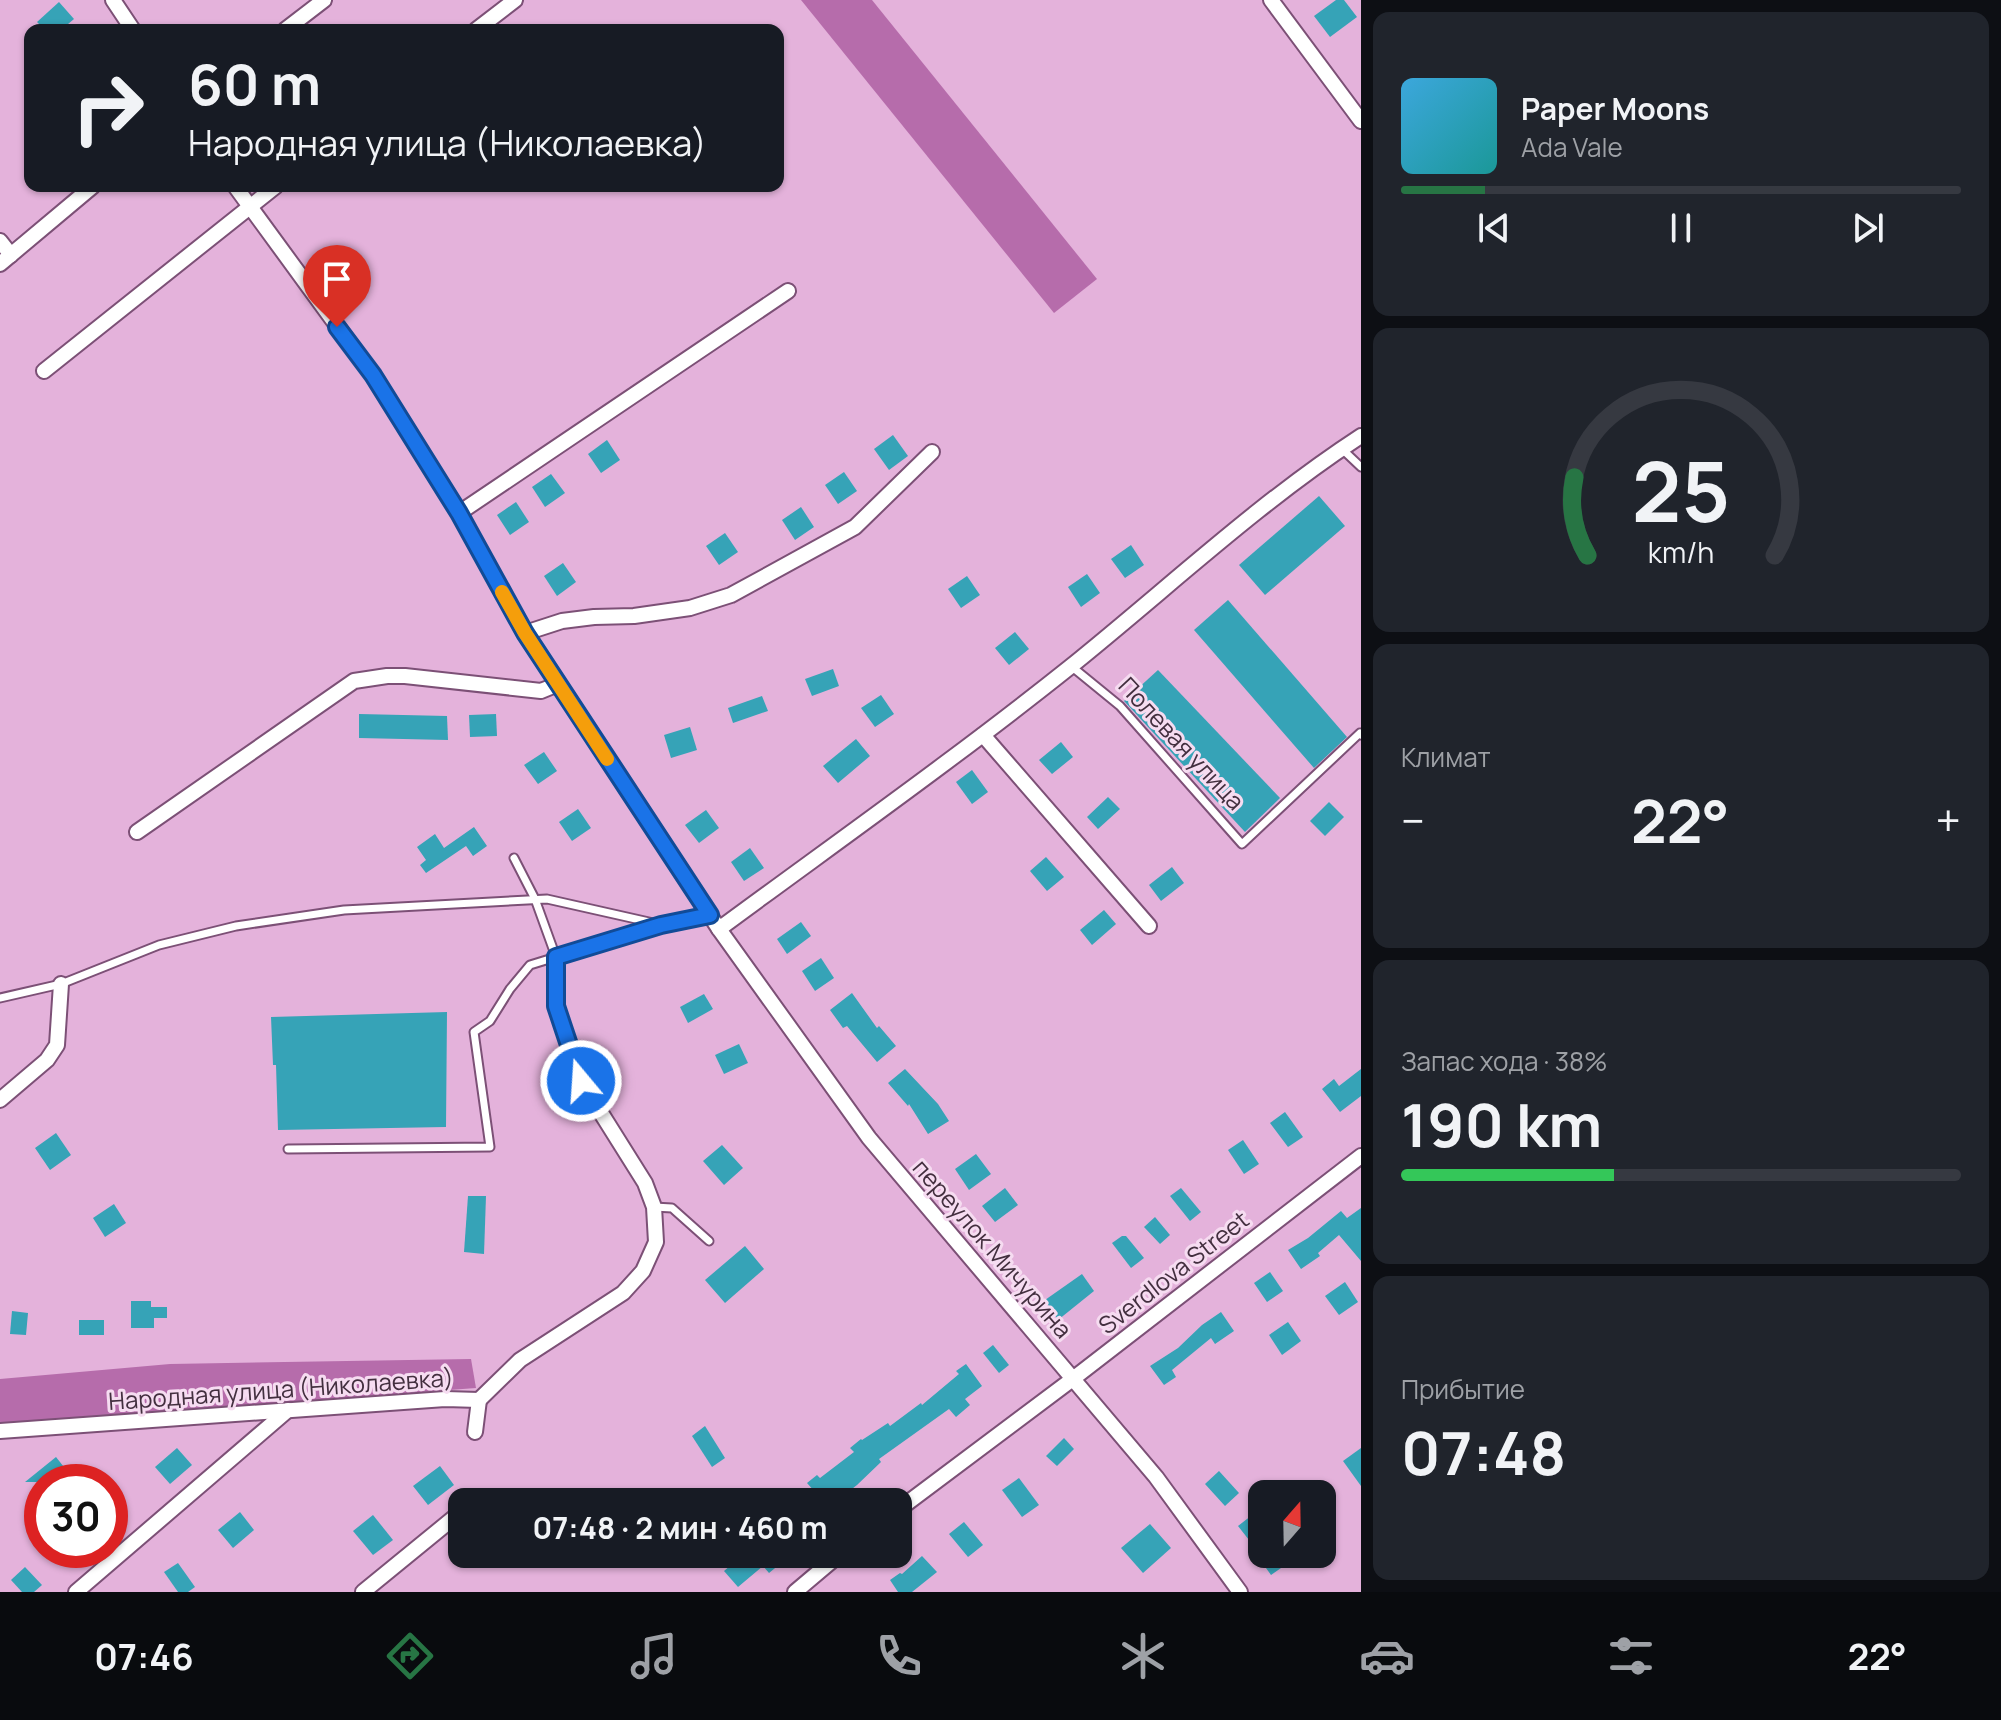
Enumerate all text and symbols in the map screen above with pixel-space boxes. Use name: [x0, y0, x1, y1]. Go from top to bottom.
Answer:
text: 60 m: [188, 45, 321, 122]
icon: right: [56, 56, 160, 160]
text: Paper Moons: [1521, 88, 1709, 129]
text: Народная улица (Николаевка): [188, 118, 707, 167]
text: Ada Vale: [1521, 129, 1623, 165]
icon: previous: [1472, 206, 1516, 250]
icon: pause: [1659, 206, 1703, 250]
icon: next: [1846, 206, 1890, 250]
pin: [303, 245, 371, 327]
icon: arrive: [315, 257, 359, 301]
text: 25: [1632, 433, 1730, 547]
text: km/h: [1648, 533, 1714, 572]
street label: Полевая улица: [1112, 669, 1252, 817]
text: Климат: [1401, 739, 1491, 775]
text: 22°: [1631, 779, 1729, 861]
text: −: [1401, 790, 1425, 850]
text: +: [1936, 790, 1961, 850]
position arrow: [539, 1039, 623, 1123]
text: Запас хода · 38%: [1401, 1043, 1608, 1079]
text: 190 km: [1401, 1083, 1602, 1165]
street label: переулок Мичурина: [906, 1151, 1080, 1345]
street label: Sverdlova Street: [1091, 1203, 1255, 1341]
street label: Народная улица (Николаевка): [107, 1360, 455, 1417]
text: Прибытие: [1401, 1371, 1525, 1407]
text: 07:48: [1401, 1411, 1566, 1493]
speed limit sign: 30: [24, 1464, 128, 1568]
north arrow: [1248, 1480, 1336, 1568]
map controls: [1248, 1480, 1336, 1568]
text: 07:48 · 2 мин · 460 m: [533, 1507, 827, 1548]
icon: directions: [382, 1628, 438, 1684]
icon: music: [626, 1628, 682, 1684]
icon: phone: [871, 1628, 927, 1684]
icon: climate: [1115, 1628, 1171, 1684]
icon: car: [1359, 1628, 1415, 1684]
icon: filters: [1603, 1628, 1659, 1684]
text: 07:46: [94, 1632, 194, 1681]
text: 22°: [1848, 1632, 1907, 1681]

